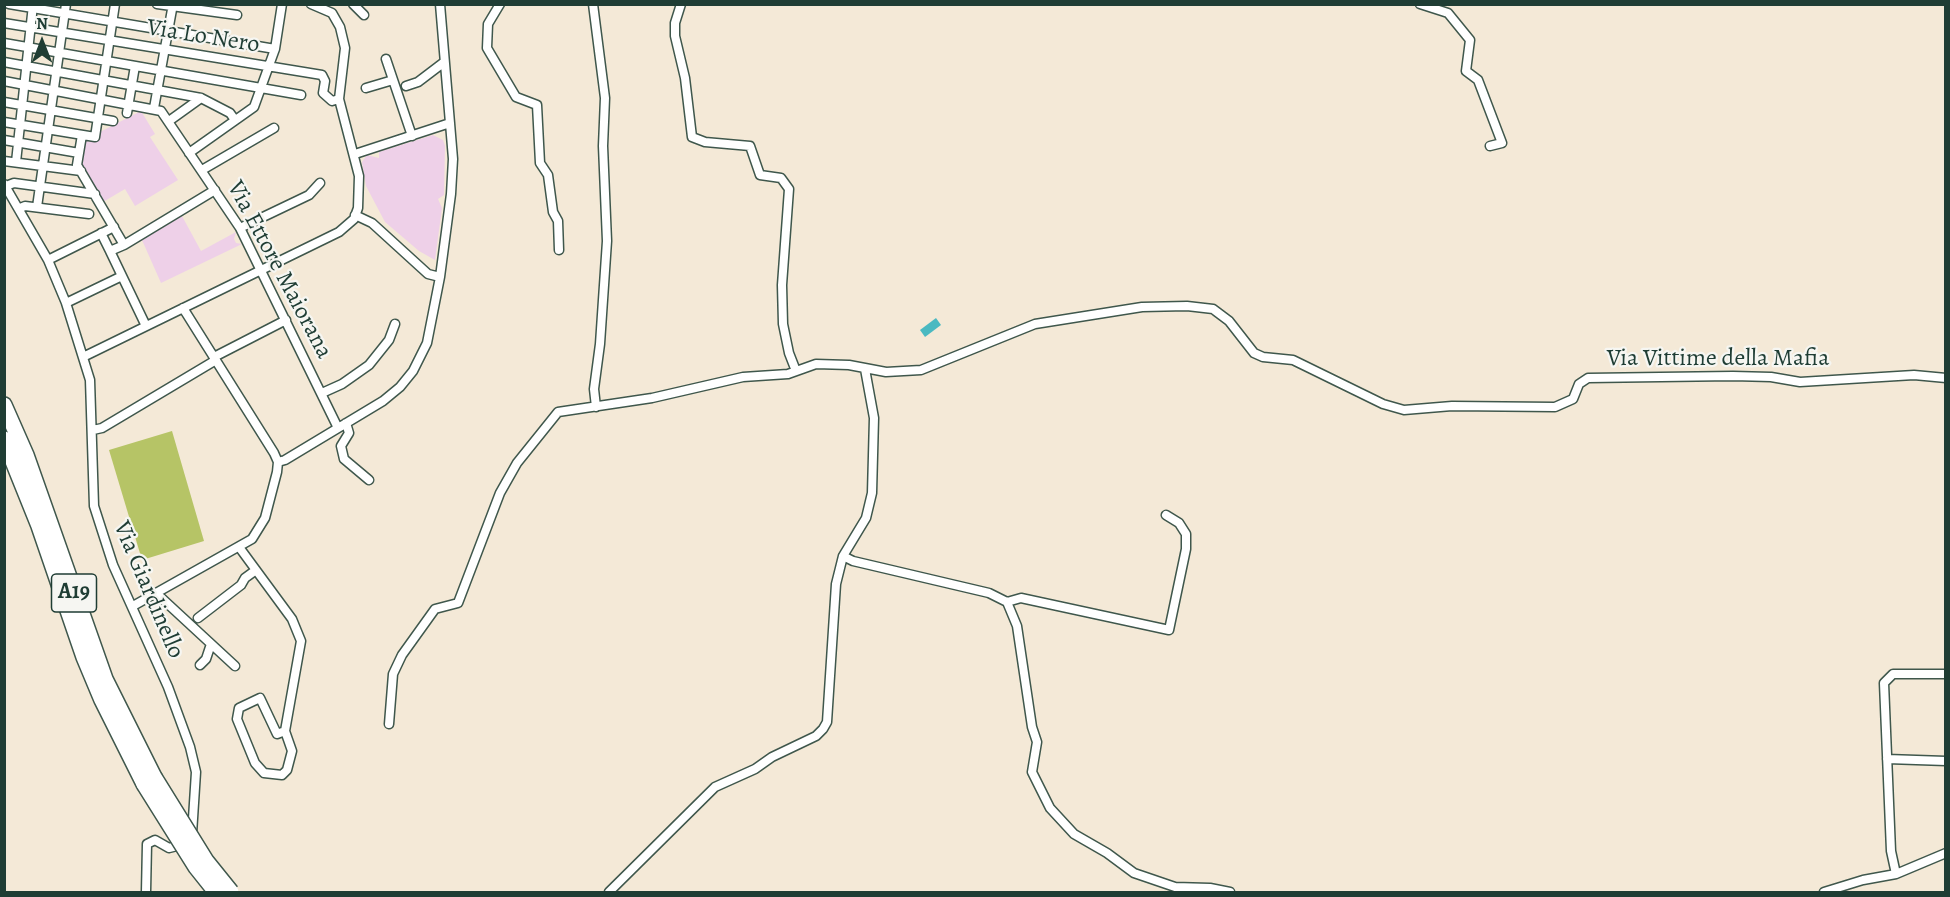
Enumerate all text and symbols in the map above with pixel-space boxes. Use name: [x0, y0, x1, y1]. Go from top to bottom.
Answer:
north arrow: [12, 12, 72, 72]
text: N: [36, 13, 48, 35]
street label: Via Lo Nero: [145, 14, 261, 60]
street label: Via Ettore Maiorana: [220, 176, 338, 364]
street label: Via Vittime della Mafia: [1607, 345, 1829, 373]
street label: Via Giardinello: [106, 517, 190, 663]
road number: A19: [52, 574, 97, 612]

